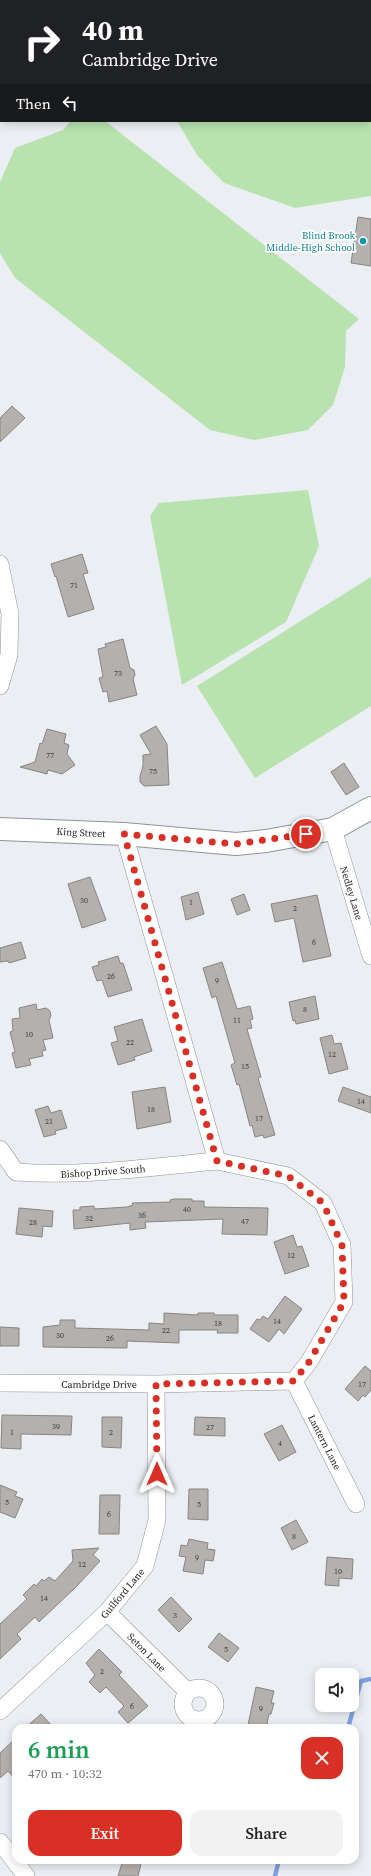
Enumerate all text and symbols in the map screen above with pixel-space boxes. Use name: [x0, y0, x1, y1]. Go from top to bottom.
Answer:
text: 40 m: [82, 11, 144, 49]
icon: right: [16, 16, 68, 68]
text: Cambridge Drive: [82, 47, 218, 72]
icon: left: [59, 92, 81, 114]
text: Then: [16, 93, 51, 114]
place label: Blind Brook Middle-High School: [266, 229, 356, 254]
marker: Blind Brook Middle-High School: [358, 236, 368, 246]
house number: 71: [70, 580, 78, 591]
house number: 73: [114, 668, 122, 679]
house number: 77: [46, 750, 54, 761]
house number: 75: [149, 766, 157, 777]
pin: [289, 817, 323, 851]
icon: arrive: [295, 823, 317, 845]
street label: King Street: [56, 825, 107, 840]
street label: Nedley Lane: [337, 865, 366, 922]
house number: 30: [80, 895, 88, 906]
house number: 1: [189, 897, 193, 908]
house number: 2: [293, 903, 297, 914]
house number: 6: [312, 937, 316, 948]
house number: 26: [107, 971, 115, 982]
house number: 9: [215, 975, 219, 986]
house number: 8: [303, 1004, 307, 1015]
house number: 11: [233, 1015, 241, 1026]
house number: 10: [25, 1029, 33, 1040]
house number: 22: [126, 1037, 134, 1048]
house number: 12: [328, 1049, 336, 1060]
house number: 15: [241, 1061, 249, 1072]
house number: 14: [357, 1096, 365, 1107]
house number: 18: [147, 1104, 155, 1115]
house number: 17: [255, 1113, 263, 1124]
house number: 21: [45, 1116, 53, 1127]
street label: Bishop Drive South: [60, 1162, 146, 1181]
house number: 40: [183, 1204, 191, 1215]
house number: 36: [138, 1210, 146, 1221]
house number: 32: [85, 1213, 93, 1224]
house number: 47: [241, 1216, 249, 1227]
house number: 28: [29, 1217, 37, 1228]
house number: 12: [287, 1250, 295, 1261]
house number: 14: [273, 1316, 281, 1327]
house number: 18: [214, 1318, 222, 1329]
house number: 22: [162, 1325, 170, 1336]
house number: 30: [56, 1330, 64, 1341]
house number: 26: [106, 1333, 114, 1344]
street label: Cambridge Drive: [61, 1378, 137, 1391]
house number: 17: [358, 1379, 366, 1390]
street label: Lantern Lane: [305, 1412, 344, 1472]
house number: 39: [52, 1421, 60, 1432]
house number: 27: [206, 1422, 214, 1433]
house number: 1: [10, 1427, 14, 1438]
house number: 2: [109, 1427, 113, 1438]
house number: 4: [278, 1438, 282, 1449]
position arrow: [136, 1453, 178, 1495]
house number: 5: [5, 1497, 9, 1508]
house number: 5: [197, 1499, 201, 1510]
house number: 6: [107, 1509, 111, 1520]
house number: 8: [292, 1531, 296, 1542]
house number: 9: [195, 1552, 199, 1563]
house number: 12: [78, 1559, 86, 1570]
street label: Guilford Lane: [98, 1565, 147, 1621]
house number: 10: [334, 1566, 342, 1577]
house number: 14: [40, 1593, 48, 1604]
house number: 3: [173, 1610, 177, 1621]
street label: Seton Lane: [125, 1630, 169, 1674]
house number: 5: [224, 1644, 228, 1655]
house number: 2: [100, 1666, 104, 1677]
map controls: [315, 1668, 359, 1712]
button: sound: [315, 1668, 359, 1712]
house number: 6: [130, 1701, 134, 1712]
house number: 9: [259, 1703, 263, 1714]
text: 6 min: [28, 1733, 90, 1766]
button: close: [301, 1737, 343, 1779]
text: 470 m · 10:32: [28, 1765, 102, 1782]
button: Exit: [28, 1810, 182, 1856]
button: Share: [190, 1810, 343, 1856]

